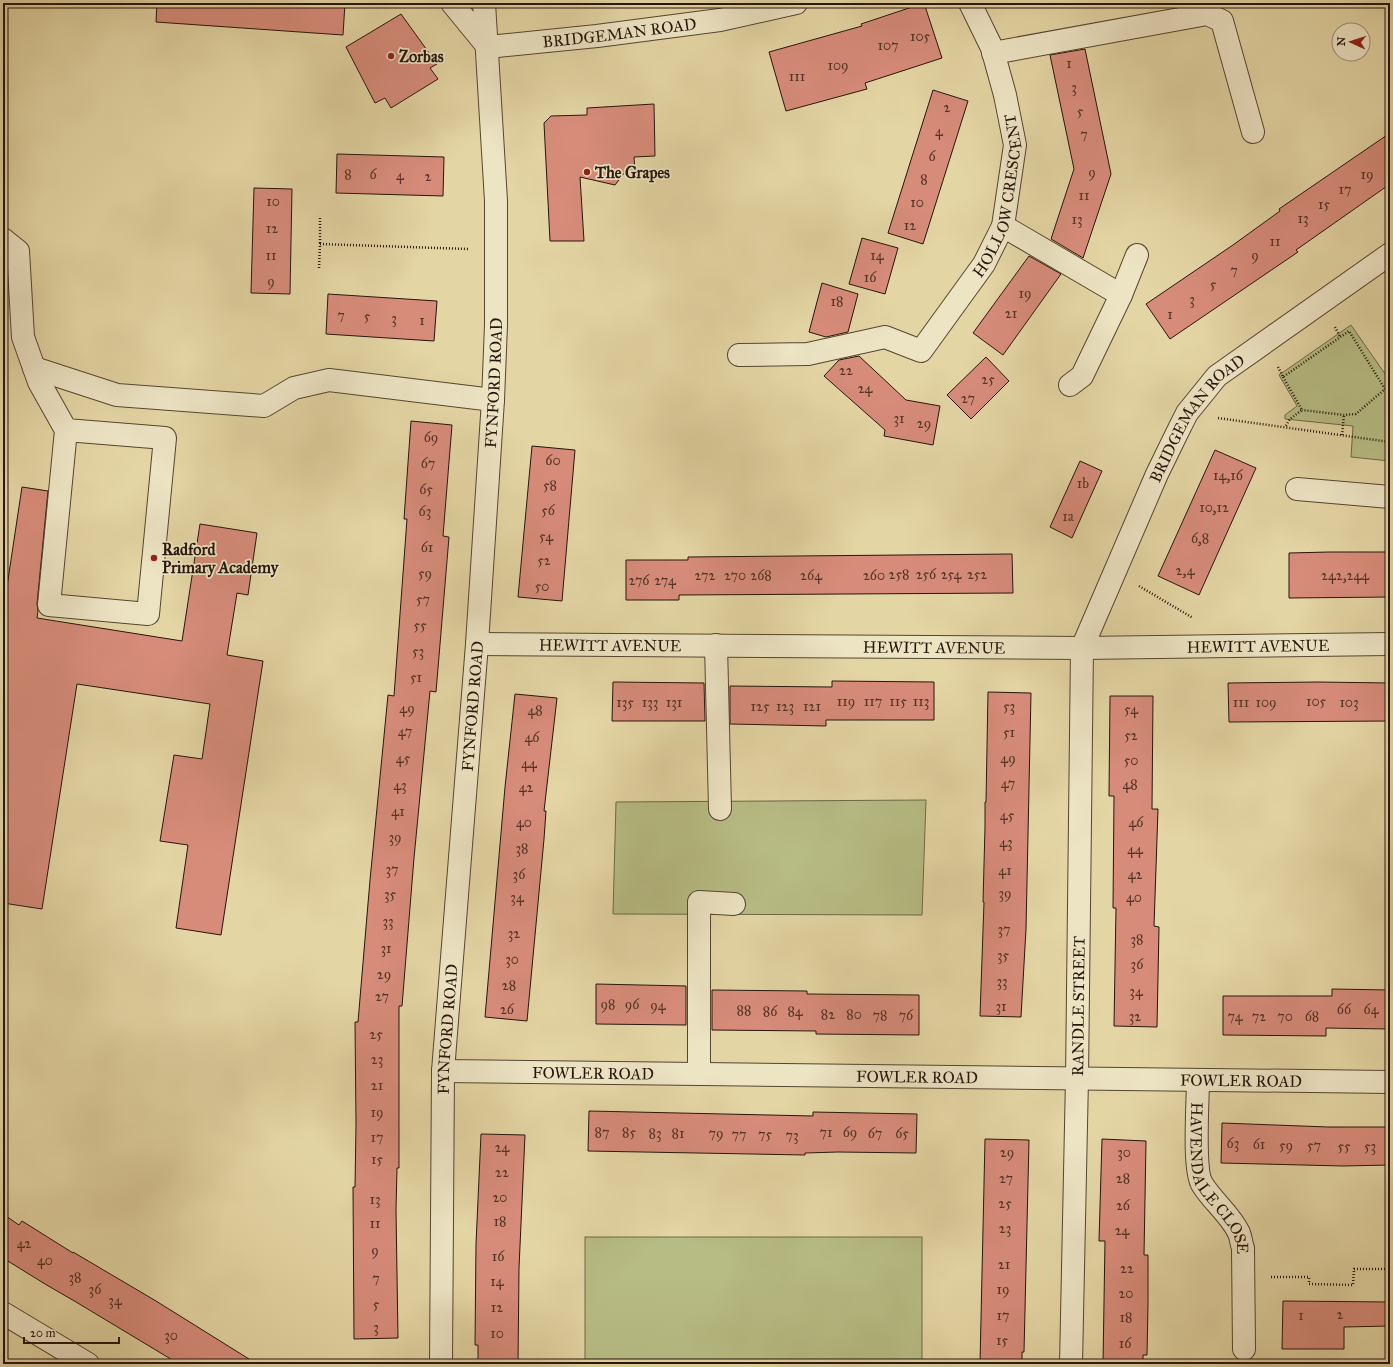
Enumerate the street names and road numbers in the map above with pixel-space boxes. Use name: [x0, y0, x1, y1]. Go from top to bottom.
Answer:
street label: BRIDGEMAN ROAD: [541, 14, 698, 51]
street label: HOLLOW CRESCENT: [969, 112, 1026, 281]
street label: FYNFORD ROAD: [481, 318, 506, 449]
street label: BRIDGEMAN ROAD: [1146, 351, 1248, 485]
street label: HEWITT AVENUE: [539, 635, 681, 655]
street label: HEWITT AVENUE: [1187, 636, 1329, 657]
street label: HEWITT AVENUE: [863, 638, 1005, 657]
street label: FYNFORD ROAD: [458, 640, 487, 772]
street label: RANDLE STREET: [1068, 936, 1089, 1076]
street label: FYNFORD ROAD: [434, 963, 461, 1094]
street label: FOWLER ROAD: [532, 1063, 654, 1083]
street label: FOWLER ROAD: [856, 1067, 978, 1087]
street label: FOWLER ROAD: [1180, 1071, 1302, 1091]
street label: HAVENDALE CLOSE: [1187, 1102, 1252, 1254]

